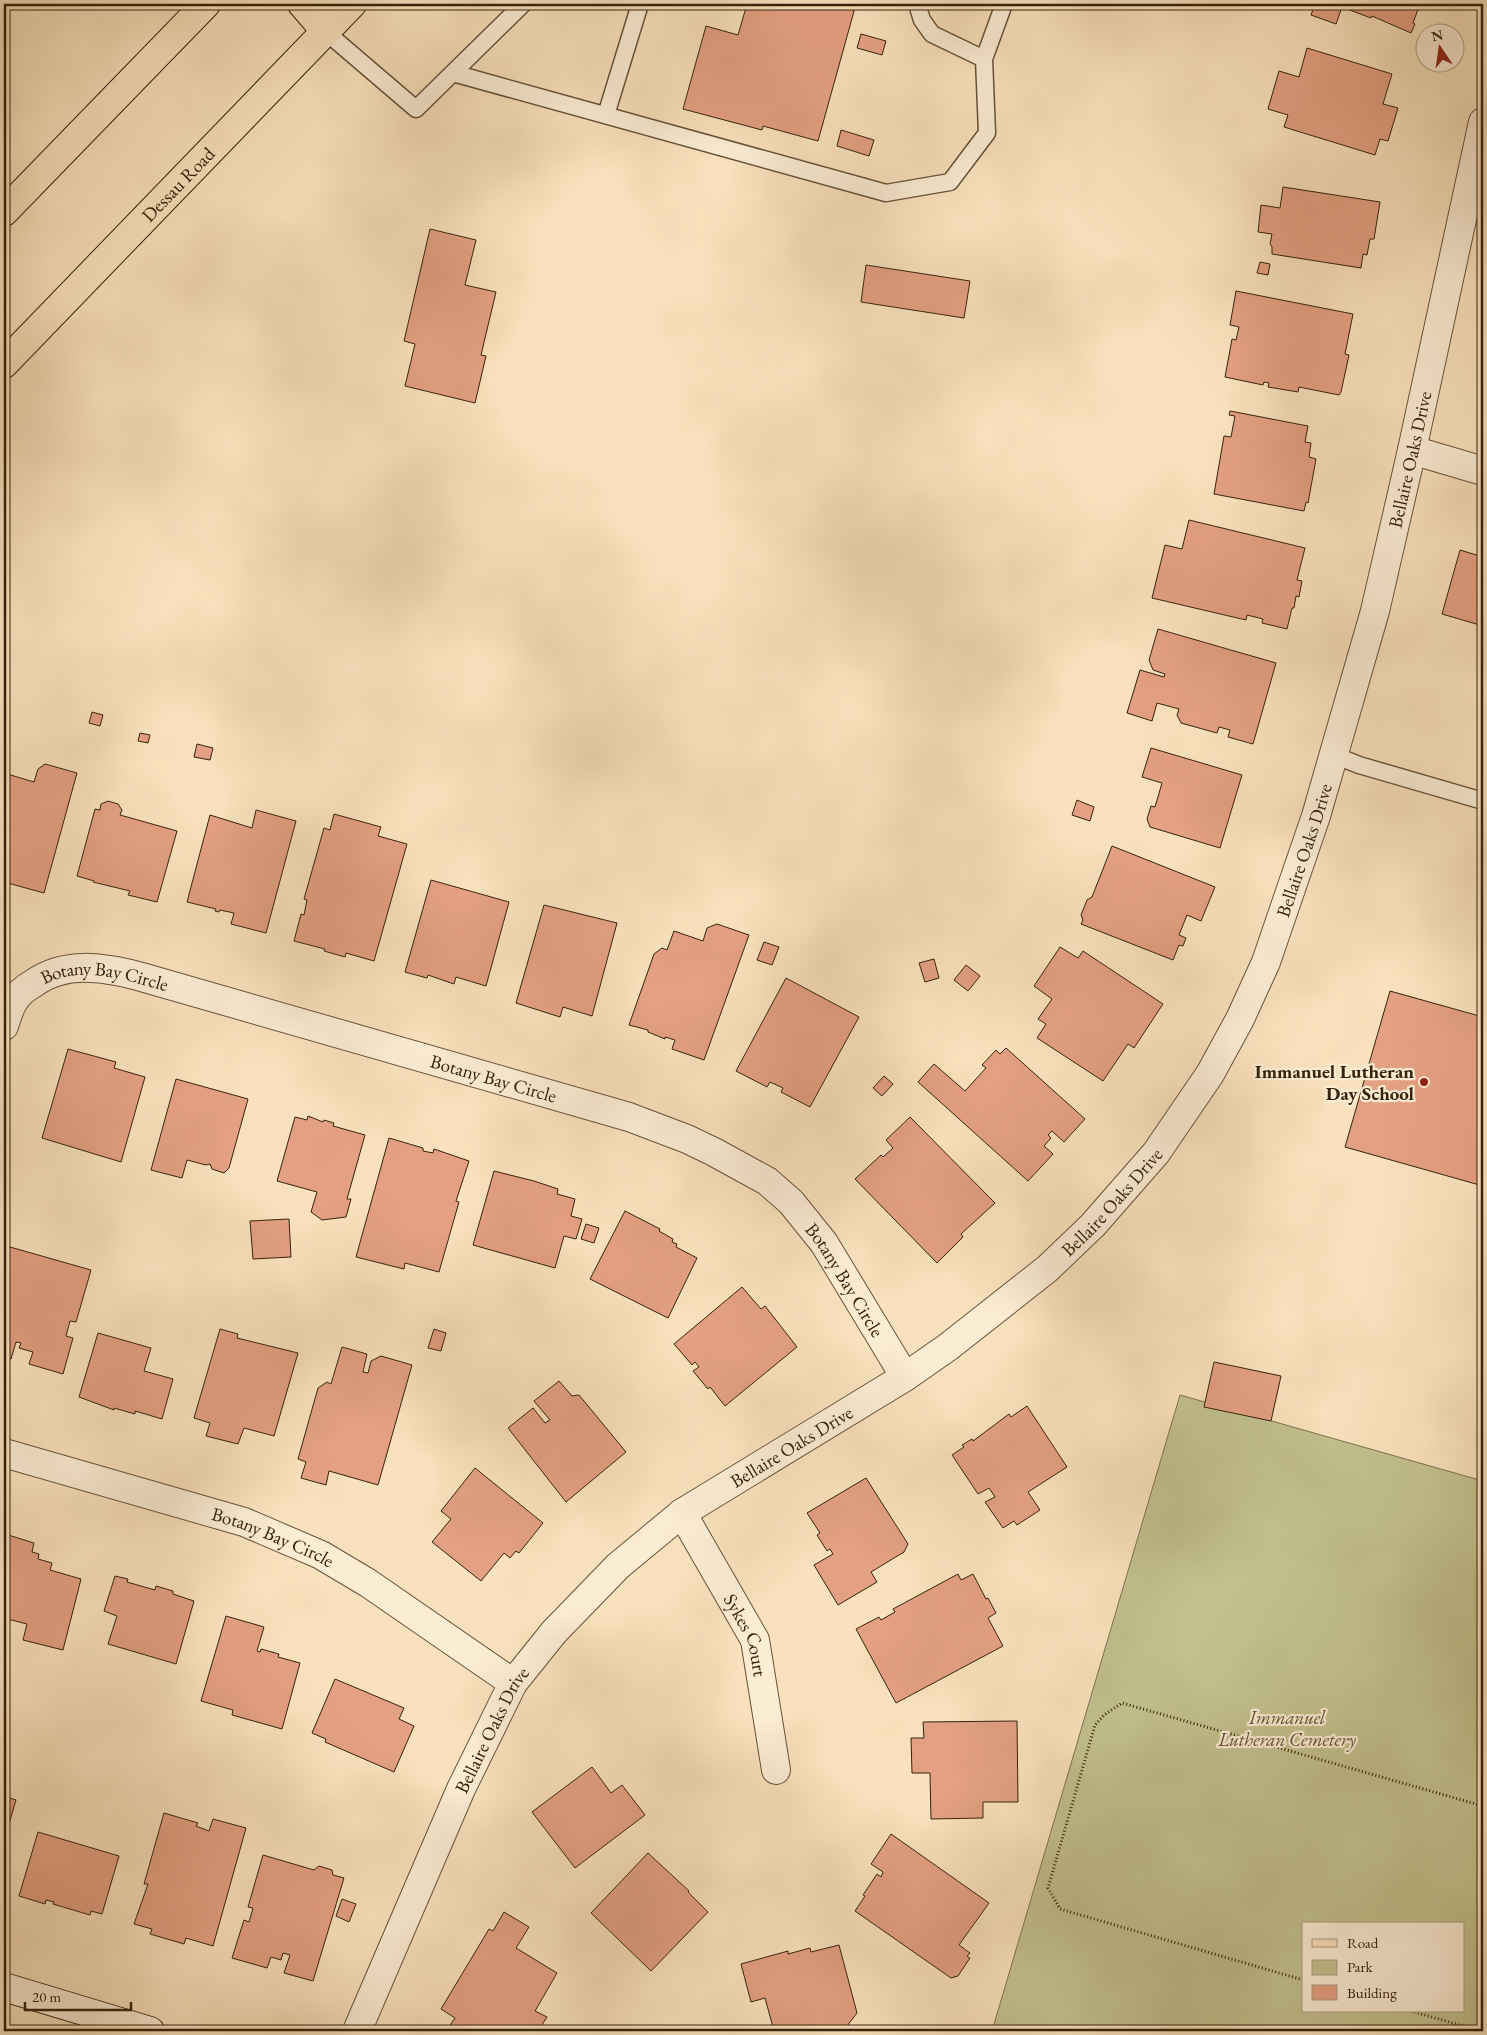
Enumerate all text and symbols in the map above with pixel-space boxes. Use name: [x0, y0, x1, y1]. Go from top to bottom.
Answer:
north arrow: [1414, 22, 1464, 72]
text: N: [1430, 25, 1445, 45]
street label: Dessau Road: [136, 141, 220, 227]
street label: Bellaire Oaks Drive: [1382, 389, 1437, 530]
street label: Bellaire Oaks Drive: [1270, 781, 1337, 920]
street label: Botany Bay Circle: [36, 955, 172, 997]
street label: Botany Bay Circle: [428, 1048, 560, 1108]
place label: Immanuel Lutheran Day School: [1255, 1059, 1415, 1106]
marker: Immanuel Lutheran Day School: [1418, 1076, 1430, 1088]
street label: Bellaire Oaks Drive: [1056, 1142, 1168, 1262]
street label: Botany Bay Circle: [800, 1217, 890, 1341]
street label: Bellaire Oaks Drive: [725, 1399, 857, 1493]
street label: Botany Bay Circle: [209, 1501, 339, 1573]
street label: Sykes Court: [718, 1589, 773, 1678]
street label: Bellaire Oaks Drive: [448, 1661, 534, 1797]
park label: Immanuel Lutheran Cemetery: [1217, 1705, 1356, 1752]
legend: [1302, 1922, 1464, 2012]
text: Road: [1347, 1933, 1379, 1952]
text: Park: [1347, 1957, 1374, 1976]
scale bar: [25, 1980, 131, 2012]
text: Building: [1347, 1983, 1397, 2002]
text: 20 m: [32, 1987, 61, 2006]

